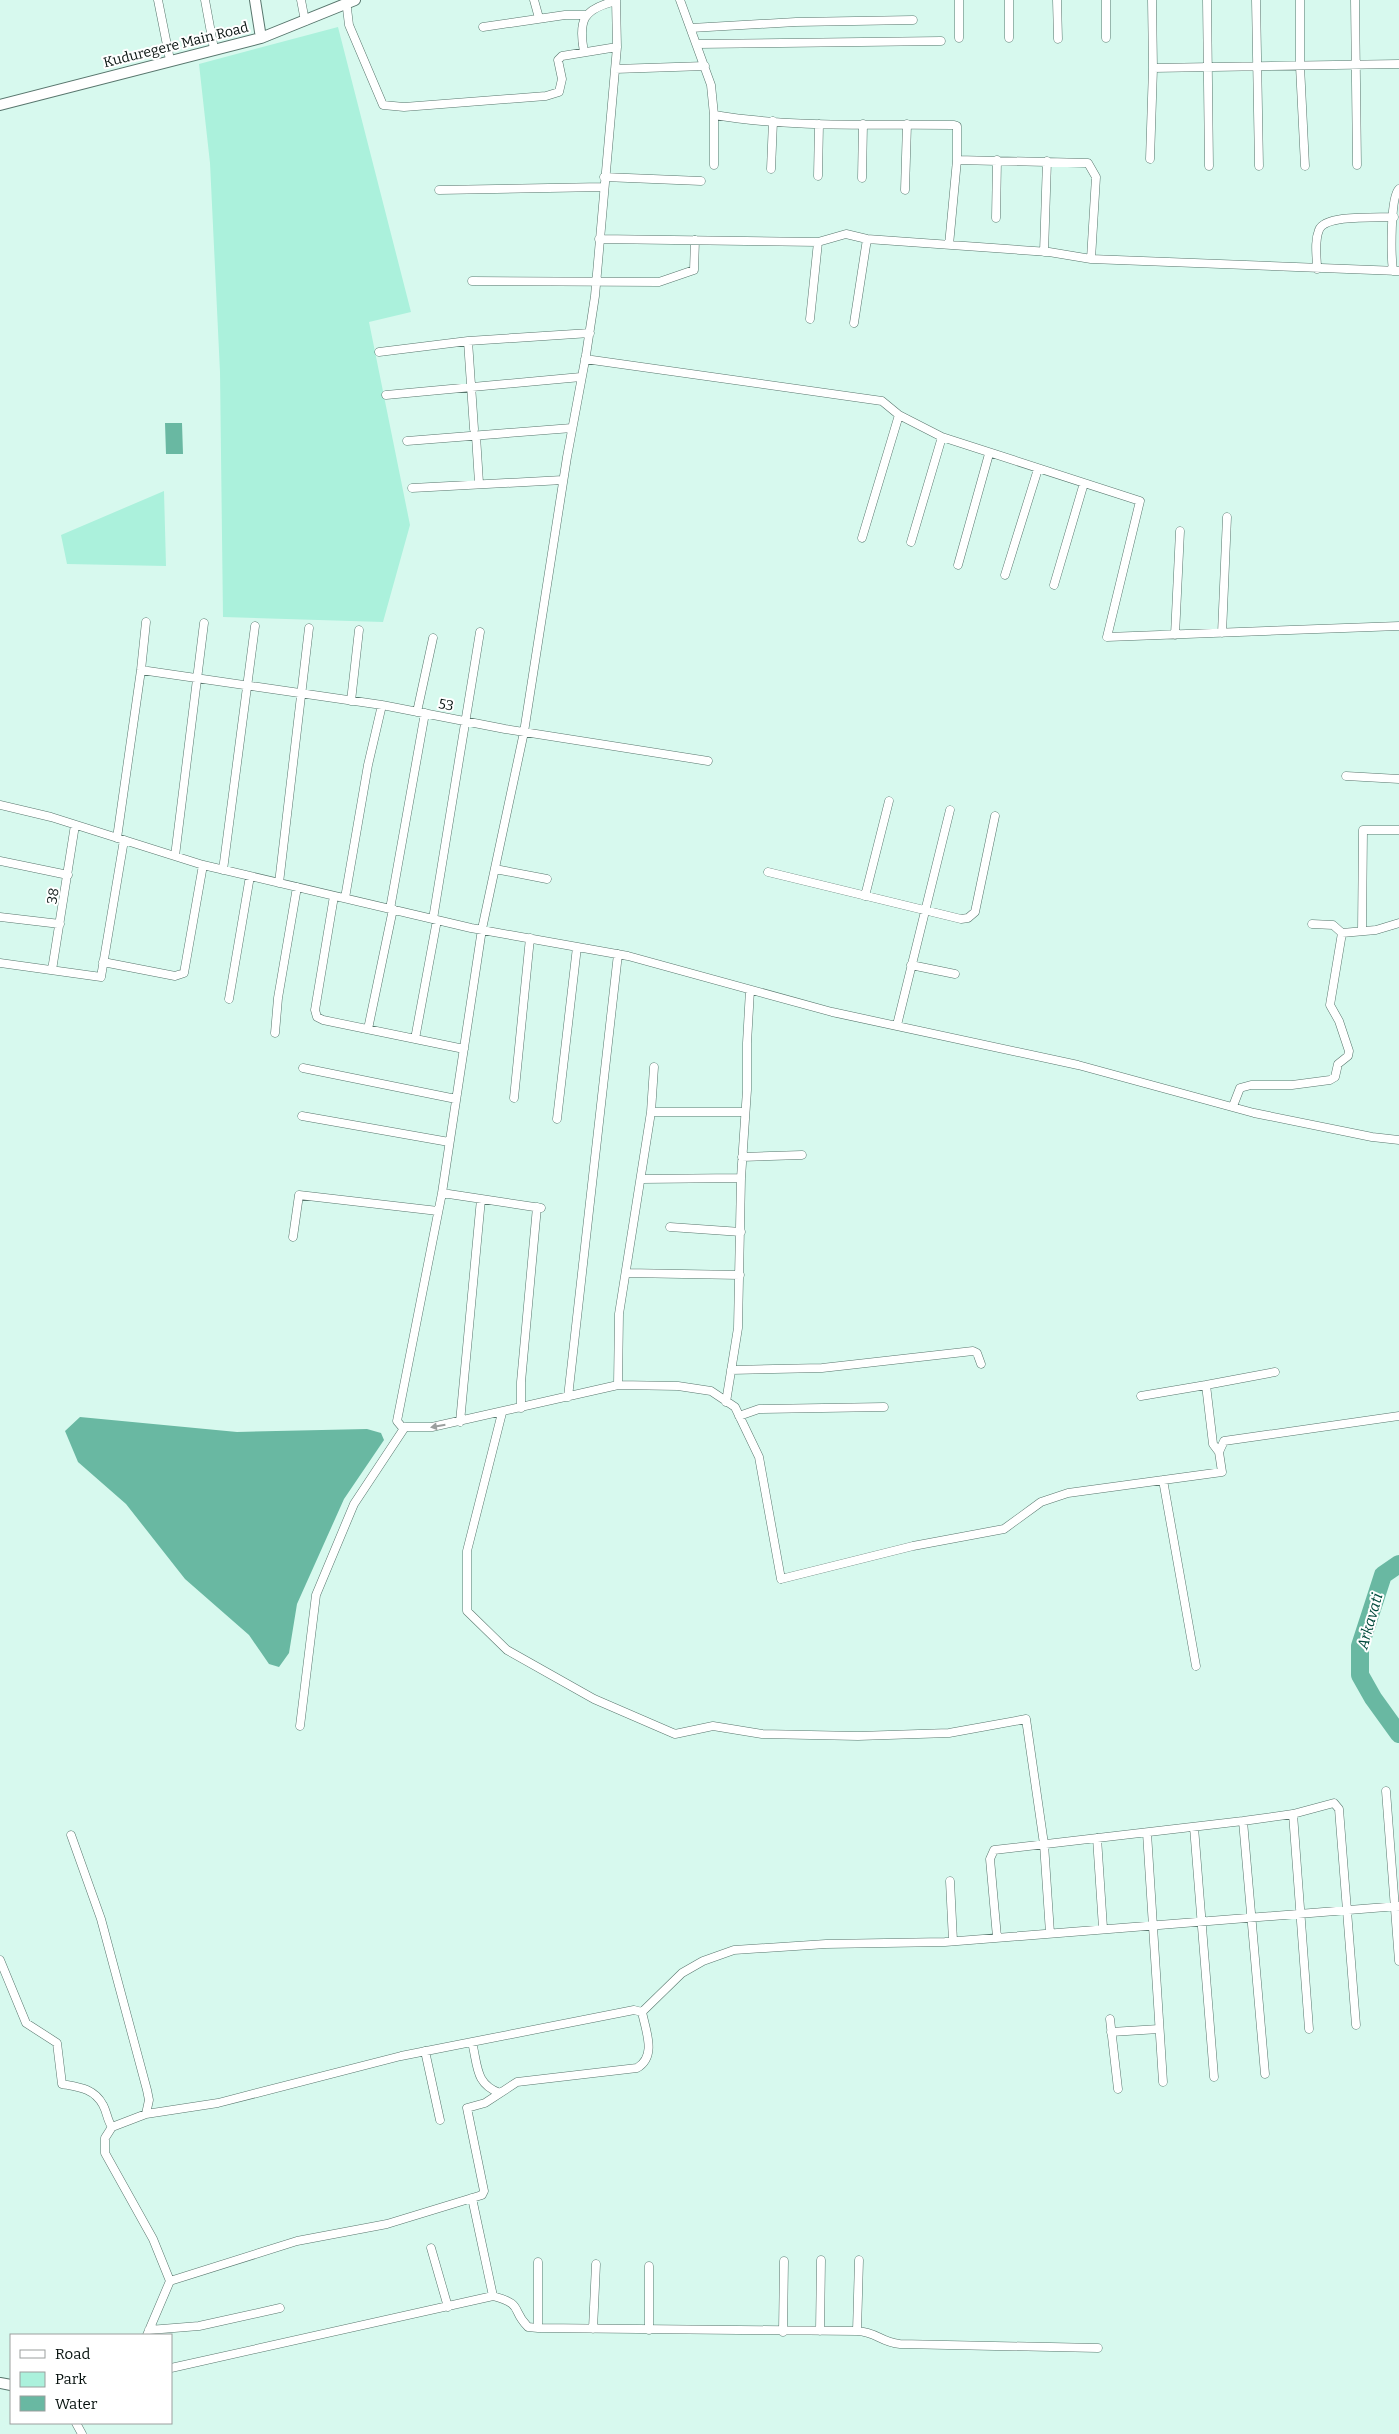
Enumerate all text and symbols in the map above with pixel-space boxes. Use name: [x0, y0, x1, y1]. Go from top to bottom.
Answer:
street label: Kuduregere Main Road: [102, 19, 250, 71]
street label: 53: [437, 695, 455, 715]
street label: 38: [43, 887, 63, 905]
one-way arrow: [431, 1422, 446, 1430]
water label: Arkavati: [1353, 1591, 1387, 1652]
legend: [10, 2334, 172, 2424]
text: Road: [55, 2345, 90, 2363]
text: Park: [55, 2370, 87, 2388]
text: Water: [55, 2395, 98, 2413]

